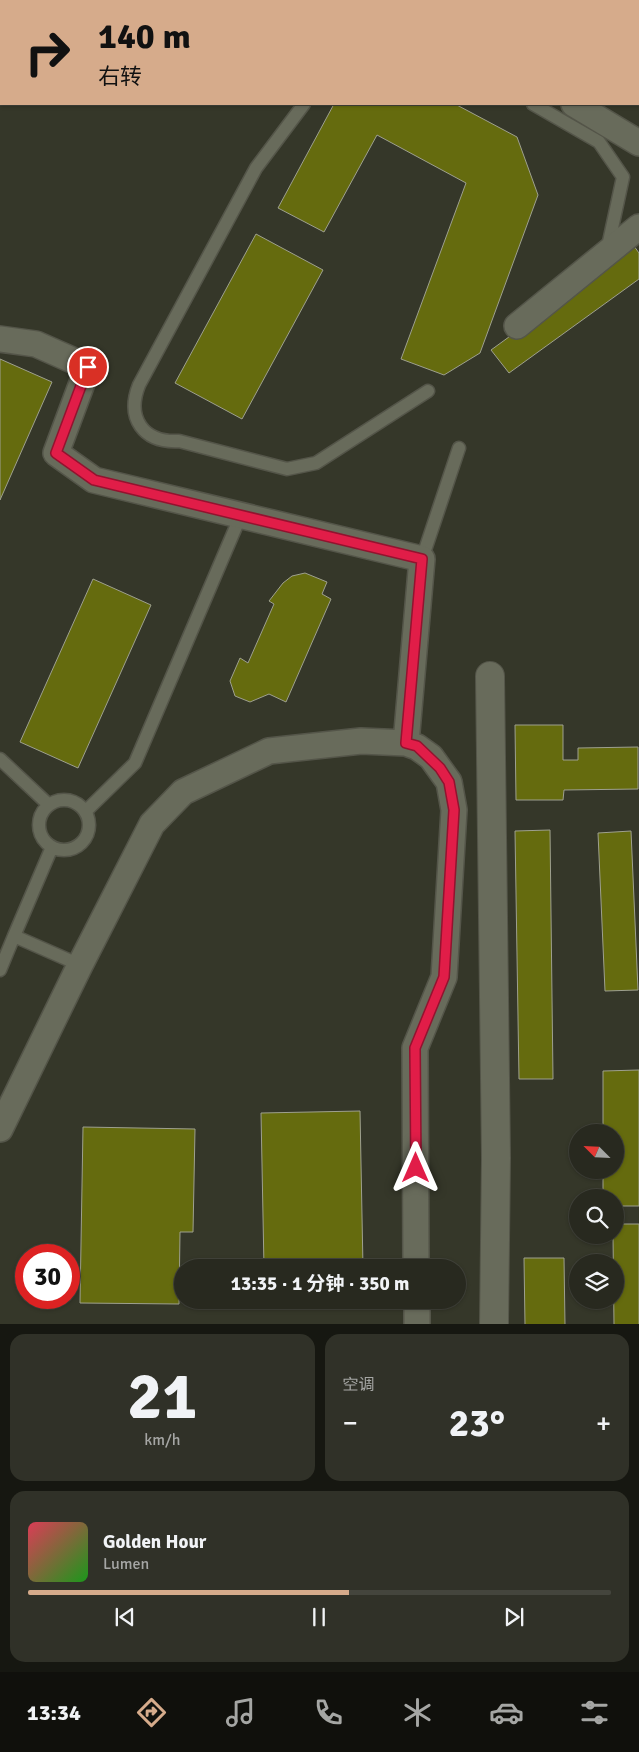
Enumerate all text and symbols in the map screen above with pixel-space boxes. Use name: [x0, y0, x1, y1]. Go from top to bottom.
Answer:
text: 140 m: [98, 15, 191, 58]
icon: right: [15, 20, 80, 85]
text: 右转: [98, 63, 142, 90]
pin: [67, 346, 109, 388]
icon: arrive: [74, 353, 102, 381]
north arrow: [569, 1124, 624, 1179]
map controls: [569, 1124, 624, 1309]
position arrow: [389, 1141, 441, 1193]
button: search: [569, 1189, 624, 1244]
speed limit sign: 30: [15, 1244, 80, 1309]
button: layers: [569, 1254, 624, 1309]
text: 13:35 · 1 分钟 · 350 m: [231, 1272, 409, 1296]
text: 21: [127, 1357, 197, 1437]
text: 空调: [343, 1375, 375, 1395]
text: 23°: [449, 1400, 505, 1447]
text: −: [343, 1406, 358, 1440]
text: +: [596, 1406, 611, 1440]
text: km/h: [144, 1430, 180, 1450]
text: Golden Hour: [103, 1530, 206, 1554]
text: Lumen: [103, 1554, 149, 1574]
icon: previous: [111, 1603, 139, 1631]
icon: pause: [305, 1603, 333, 1631]
icon: next: [500, 1603, 528, 1631]
icon: directions: [134, 1695, 169, 1730]
icon: music: [223, 1695, 258, 1730]
icon: phone: [311, 1695, 346, 1730]
icon: climate: [400, 1695, 435, 1730]
icon: car: [489, 1695, 524, 1730]
icon: filters: [577, 1695, 612, 1730]
text: 13:34: [27, 1699, 81, 1726]

